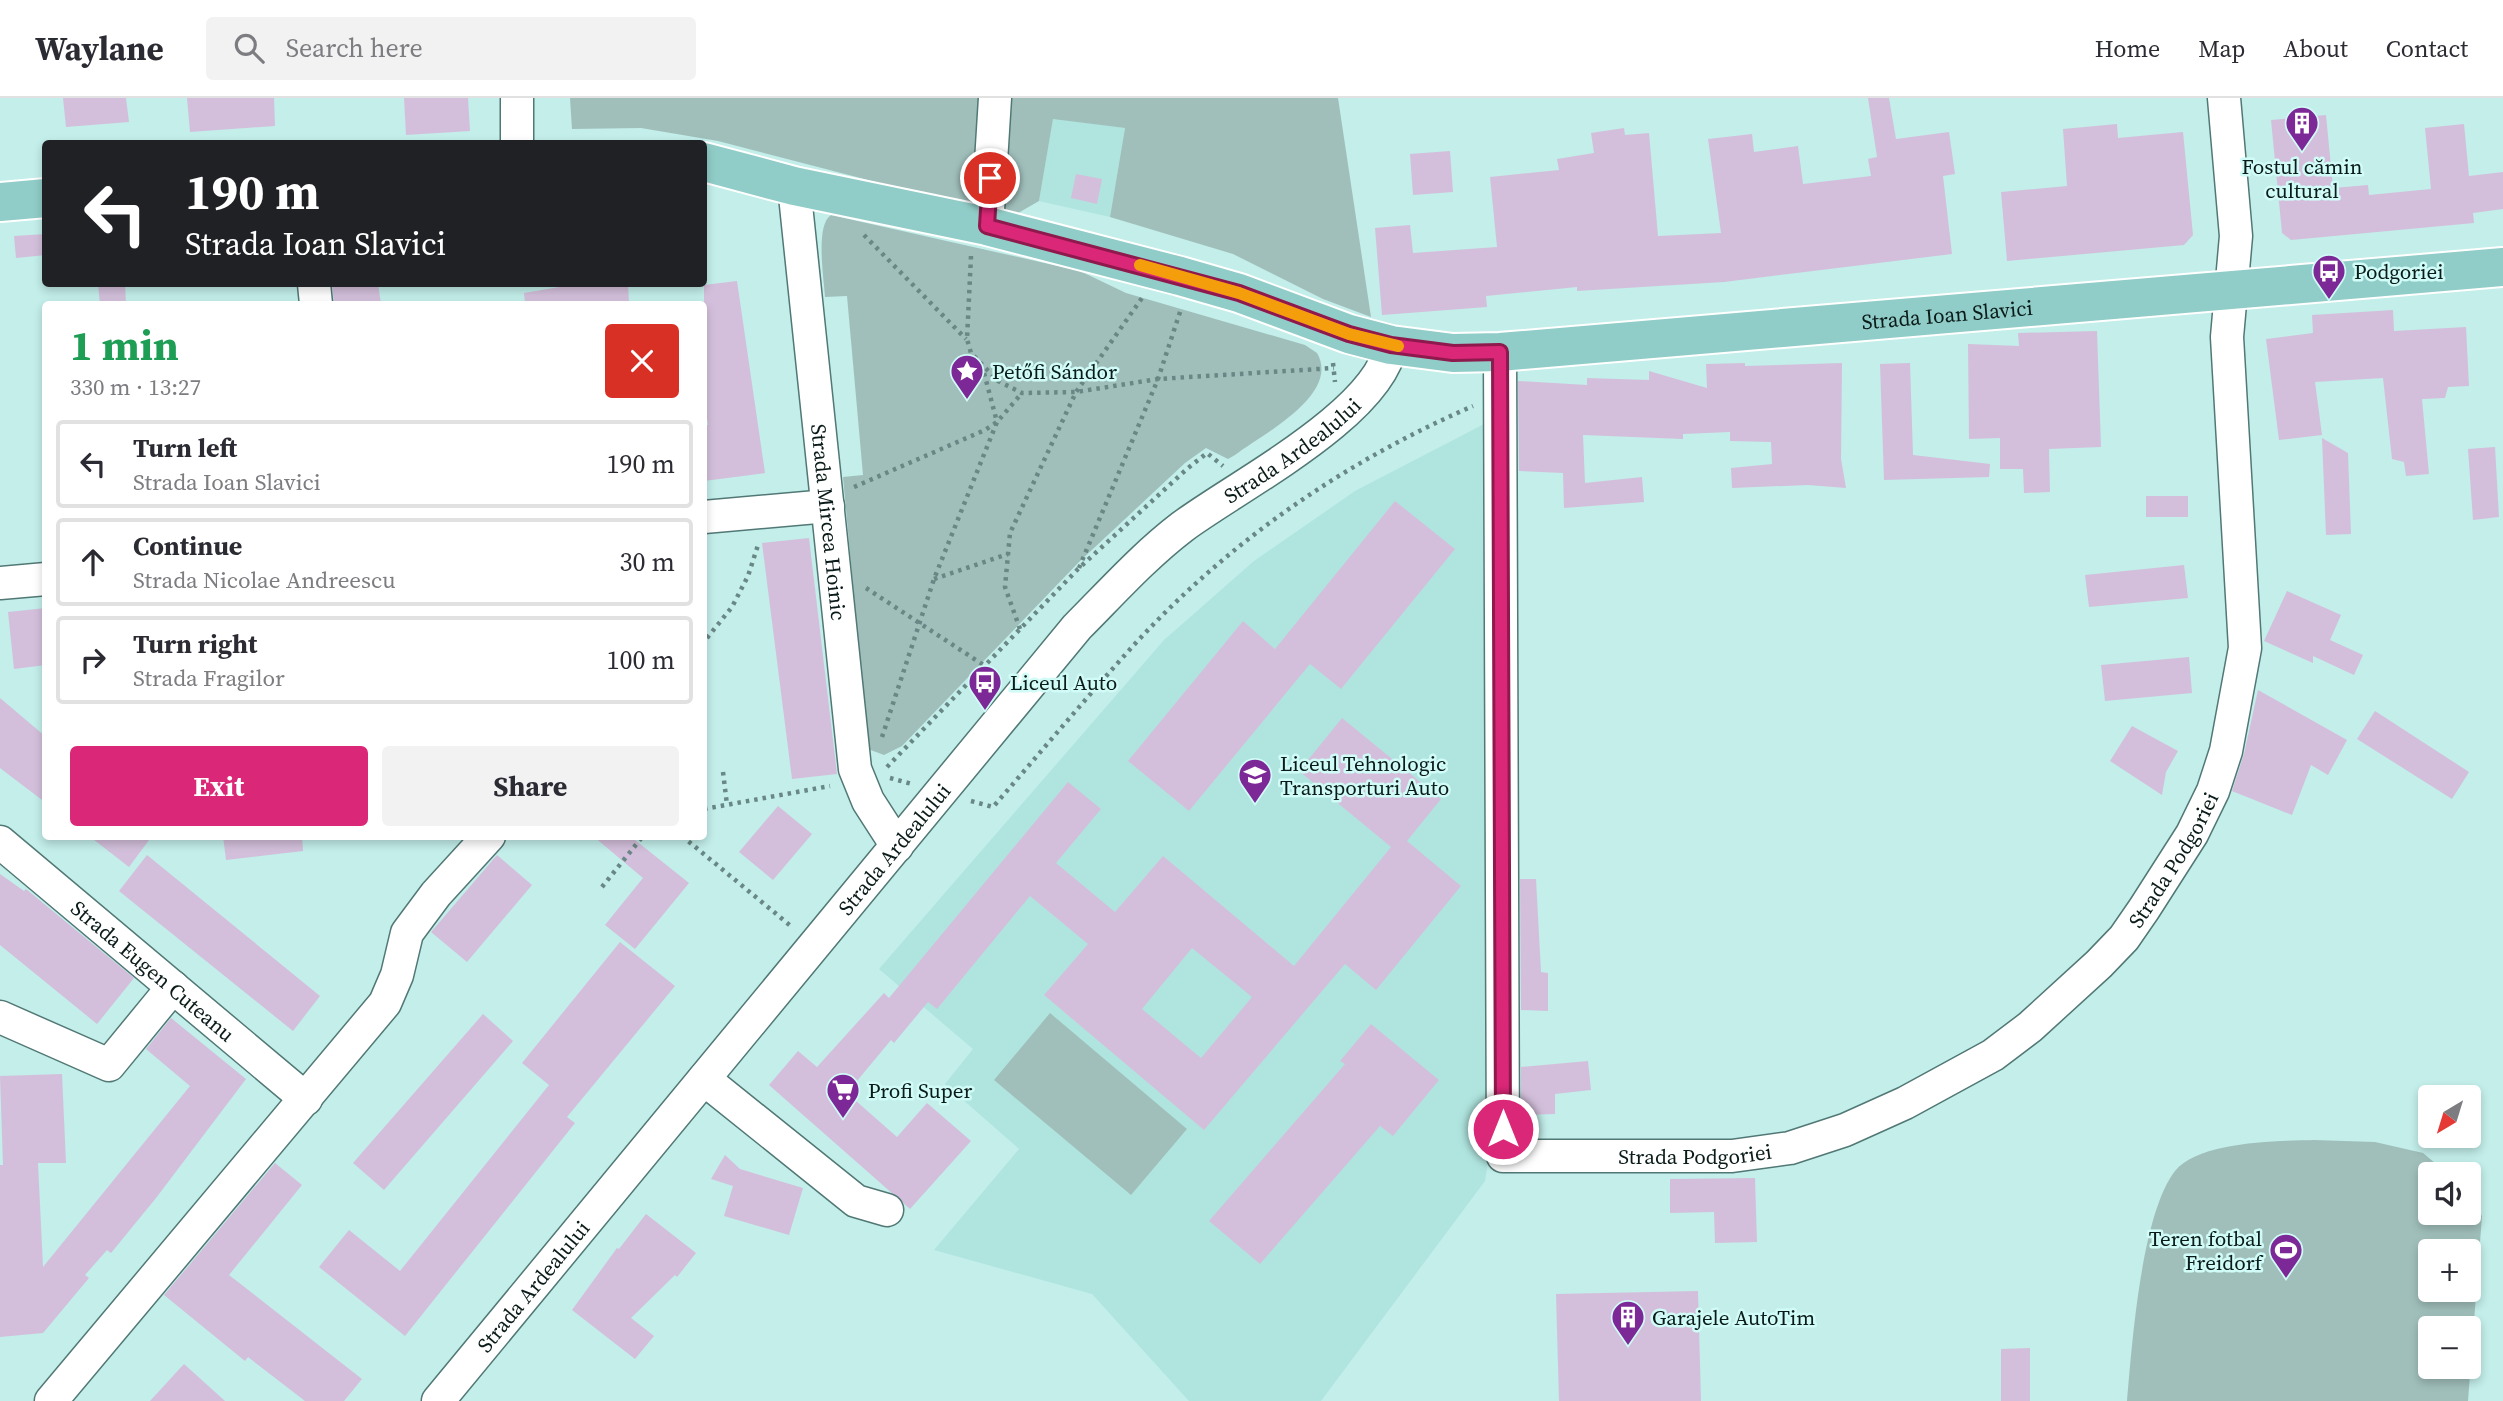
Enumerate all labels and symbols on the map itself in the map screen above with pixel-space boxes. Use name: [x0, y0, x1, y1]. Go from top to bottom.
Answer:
building icon: Fostul cămin cultural: [2283, 104, 2321, 153]
pin: [960, 148, 1020, 208]
place label: Fostul cămin cultural: [2242, 152, 2363, 205]
bus stop icon: Podgoriei: [2310, 252, 2348, 301]
place label: Podgoriei: [2354, 257, 2443, 286]
street label: Strada Ioan Slavici: [1860, 292, 2034, 336]
place icon: Petőfi Sándor: [948, 352, 986, 401]
place label: Petőfi Sándor: [992, 357, 1117, 386]
street label: Strada Ardealului: [1218, 391, 1367, 510]
street label: Strada Mircea Hoinic: [804, 422, 854, 622]
bus stop icon: Liceul Auto: [966, 663, 1004, 712]
place label: Liceul Auto: [1010, 668, 1117, 697]
place label: Liceul Tehnologic Transporturi Auto: [1280, 749, 1449, 802]
school or university icon: Liceul Tehnologic Transporturi Auto: [1236, 756, 1274, 805]
street label: Strada Ardealului: [831, 777, 957, 921]
street label: Strada Podgoriei: [2121, 787, 2225, 933]
street label: Strada Eugen Cuteanu: [65, 893, 241, 1048]
supermarket icon: Profi Super: [824, 1071, 862, 1120]
place label: Profi Super: [868, 1076, 973, 1105]
north arrow: [2418, 1085, 2482, 1148]
position arrow: [1466, 1092, 1540, 1166]
street label: Strada Podgoriei: [1618, 1136, 1773, 1171]
street label: Strada Ardealului: [470, 1214, 596, 1358]
place label: Teren fotbal Freidorf: [2149, 1224, 2264, 1277]
sports icon: Teren fotbal Freidorf: [2267, 1231, 2305, 1280]
building icon: Garajele AutoTim: [1609, 1298, 1647, 1347]
place label: Garajele AutoTim: [1652, 1303, 1815, 1332]

